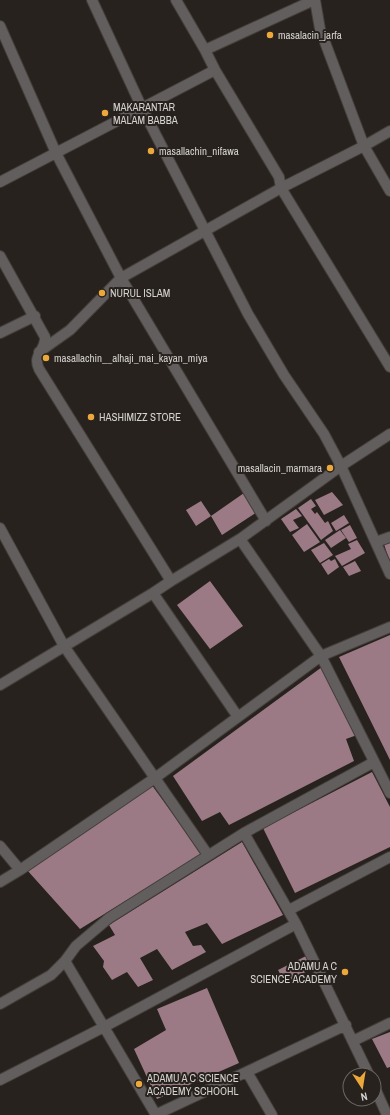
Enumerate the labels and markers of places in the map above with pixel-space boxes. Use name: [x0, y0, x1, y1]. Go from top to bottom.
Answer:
place label: masalacin_jarfa: [278, 28, 342, 42]
marker: masalacin_jarfa: [265, 30, 275, 40]
place label: MAKARANTAR MALAM BABBA: [113, 100, 179, 127]
marker: MAKARANTAR MALAM BABBA: [100, 108, 110, 118]
place label: masallachin_nifawa: [159, 144, 239, 158]
marker: masallachin_nifawa: [146, 146, 156, 156]
place label: NURUL ISLAM: [110, 286, 170, 300]
marker: NURUL ISLAM: [97, 288, 107, 298]
place label: masallachin__alhaji_mai_kayan_miya: [54, 351, 207, 365]
marker: masallachin__alhaji_mai_kayan_miya: [41, 353, 51, 363]
place label: HASHIMIZZ STORE: [99, 410, 181, 424]
marker: HASHIMIZZ STORE: [86, 412, 96, 422]
place label: masallacin_marmara: [238, 461, 322, 475]
marker: masallacin_marmara: [325, 463, 335, 473]
place label: ADAMU A C SCIENCE ACADEMY: [250, 959, 337, 986]
marker: ADAMU A C SCIENCE ACADEMY: [340, 967, 350, 977]
place label: ADAMU A C SCIENCE ACADEMY SCHOOHL: [146, 1071, 239, 1098]
marker: ADAMU A C SCIENCE ACADEMY SCHOOHL: [134, 1079, 144, 1089]

